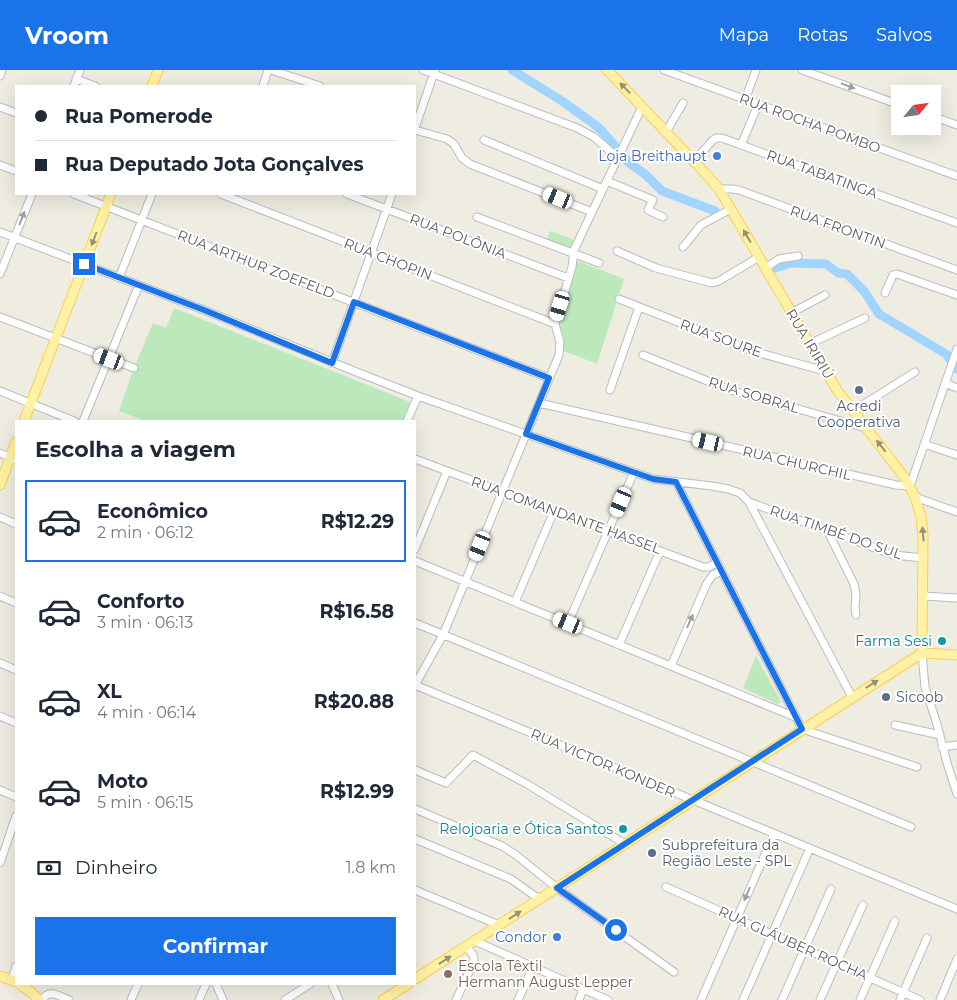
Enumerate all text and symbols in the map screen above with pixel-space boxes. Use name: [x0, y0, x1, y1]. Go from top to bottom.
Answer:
text: Vroom: [25, 21, 109, 50]
text: Mapa: [719, 24, 769, 46]
text: Rotas: [797, 24, 848, 46]
text: Salvos: [876, 24, 932, 46]
one-way arrow: [841, 82, 856, 90]
one-way arrow: [619, 83, 631, 95]
north arrow: [891, 85, 941, 135]
map controls: [891, 85, 941, 135]
street label: RUA ROCHA POMBO: [737, 89, 883, 157]
text: Rua Pomerode: [65, 105, 213, 128]
street label: RUA TABATINGA: [764, 146, 881, 203]
place label: Loja Breithaupt: [598, 147, 707, 165]
marker: Loja Breithaupt: [711, 150, 723, 162]
text: Rua Deputado Jota Gonçalves: [65, 153, 364, 176]
car: [541, 185, 574, 211]
street label: RUA FRONTIN: [788, 201, 888, 253]
street label: RUA POLÔNIA: [407, 209, 510, 263]
one-way arrow: [18, 210, 26, 225]
street label: RUA ARTHUR ZOEFELD: [175, 226, 337, 302]
one-way arrow: [742, 229, 751, 243]
one-way arrow: [89, 232, 97, 246]
street label: RUA CHOPIN: [341, 234, 435, 284]
route end: [73, 253, 95, 275]
car: [548, 289, 571, 323]
street label: RUA IRIRIÚ: [782, 306, 838, 382]
street label: RUA SOURE: [678, 315, 764, 361]
car: [92, 347, 125, 371]
street label: RUA SOBRAL: [706, 373, 802, 418]
marker: Acredi Cooperativa: [853, 384, 865, 396]
place label: Acredi Cooperativa: [817, 397, 901, 431]
car: [691, 431, 724, 453]
text: Escolha a viagem: [35, 436, 236, 463]
one-way arrow: [875, 440, 886, 453]
street label: RUA CHURCHIL: [741, 442, 854, 484]
street label: RUA COMANDANTE HASSEL: [469, 472, 664, 558]
car: [608, 485, 633, 519]
icon: car: [37, 499, 82, 544]
text: Econômico: [97, 500, 208, 523]
street label: RUA TIMBÉ DO SUL: [767, 501, 905, 563]
text: R$12.29: [321, 510, 394, 533]
text: 2 min · 06:12: [97, 523, 193, 542]
one-way arrow: [918, 526, 926, 542]
car: [467, 529, 492, 563]
icon: car: [37, 589, 82, 634]
text: Conforto: [97, 590, 185, 613]
text: R$16.58: [320, 600, 394, 623]
car: [551, 610, 584, 636]
text: 3 min · 06:13: [97, 613, 193, 632]
one-way arrow: [687, 614, 695, 628]
place label: Farma Sesi: [855, 632, 932, 650]
marker: Farma Sesi: [936, 635, 948, 647]
icon: car: [37, 679, 82, 724]
one-way arrow: [866, 679, 879, 689]
text: XL: [97, 680, 122, 703]
place label: Sicoob: [896, 688, 943, 706]
text: R$20.88: [314, 690, 394, 713]
marker: Sicoob: [880, 691, 892, 703]
text: 4 min · 06:14: [97, 703, 196, 722]
street label: RUA VICTOR KONDER: [528, 724, 678, 802]
icon: car: [37, 769, 82, 814]
text: Moto: [97, 770, 148, 793]
text: R$12.99: [320, 780, 394, 803]
text: 5 min · 06:15: [97, 793, 193, 812]
place label: Relojoaria e Ótica Santos: [439, 820, 613, 838]
marker: Relojoaria e Ótica Santos: [617, 823, 629, 835]
place label: Subprefeitura da Região Leste - SPL: [662, 836, 792, 870]
marker: Subprefeitura da Região Leste - SPL: [646, 847, 658, 859]
icon: cash: [35, 854, 63, 882]
text: Dinheiro: [75, 856, 157, 879]
text: 1.8 km: [346, 858, 396, 877]
one-way arrow: [743, 887, 751, 901]
street label: RUA GLÁUBER ROCHA: [716, 902, 871, 984]
one-way arrow: [509, 910, 522, 919]
button: Confirmar: [35, 917, 396, 975]
route start: [605, 919, 627, 941]
place label: Condor: [495, 928, 547, 946]
marker: Condor: [551, 931, 563, 943]
one-way arrow: [438, 956, 451, 965]
place label: Escola Têxtil Hermann August Lepper: [458, 957, 634, 991]
marker: Escola Têxtil Hermann August Lepper: [442, 968, 454, 980]

